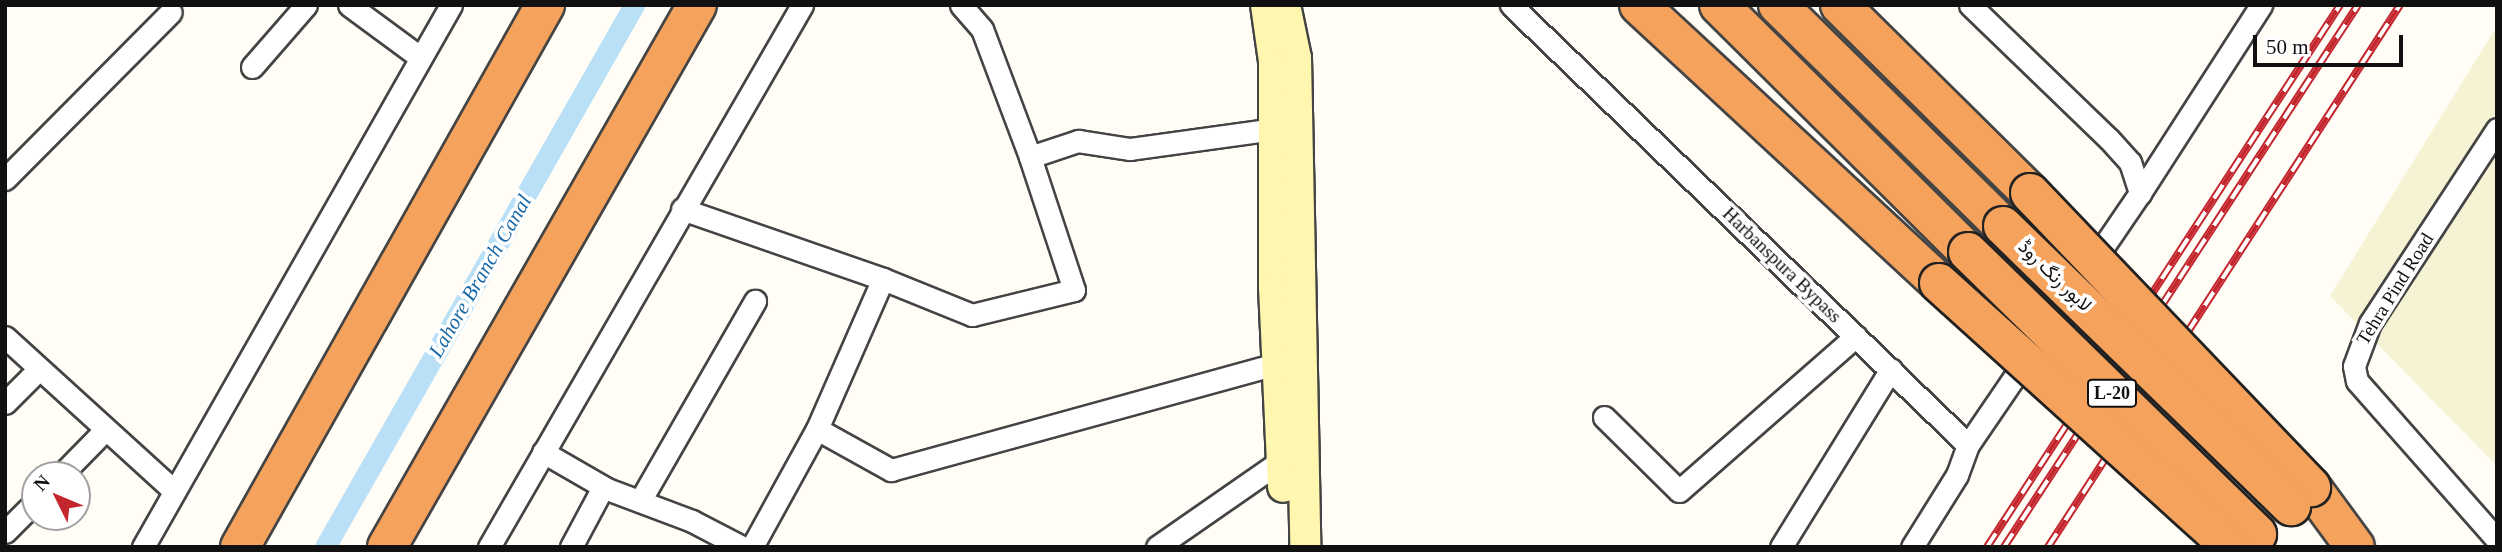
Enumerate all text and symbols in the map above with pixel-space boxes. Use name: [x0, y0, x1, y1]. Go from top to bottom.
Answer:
scale bar: [2257, 21, 2408, 65]
text: 50 m: [2266, 35, 2309, 59]
water label: Lahore Branch Canal: [423, 190, 537, 362]
street label: Harbanspura Bypass: [1718, 202, 1846, 328]
street label: Tehra Pind Road: [2352, 229, 2438, 349]
street label: لاہور رنگ روڈ: [2014, 236, 2096, 316]
road number: L-20: [2086, 379, 2138, 408]
north arrow: [21, 461, 91, 531]
text: N: [29, 471, 54, 495]

